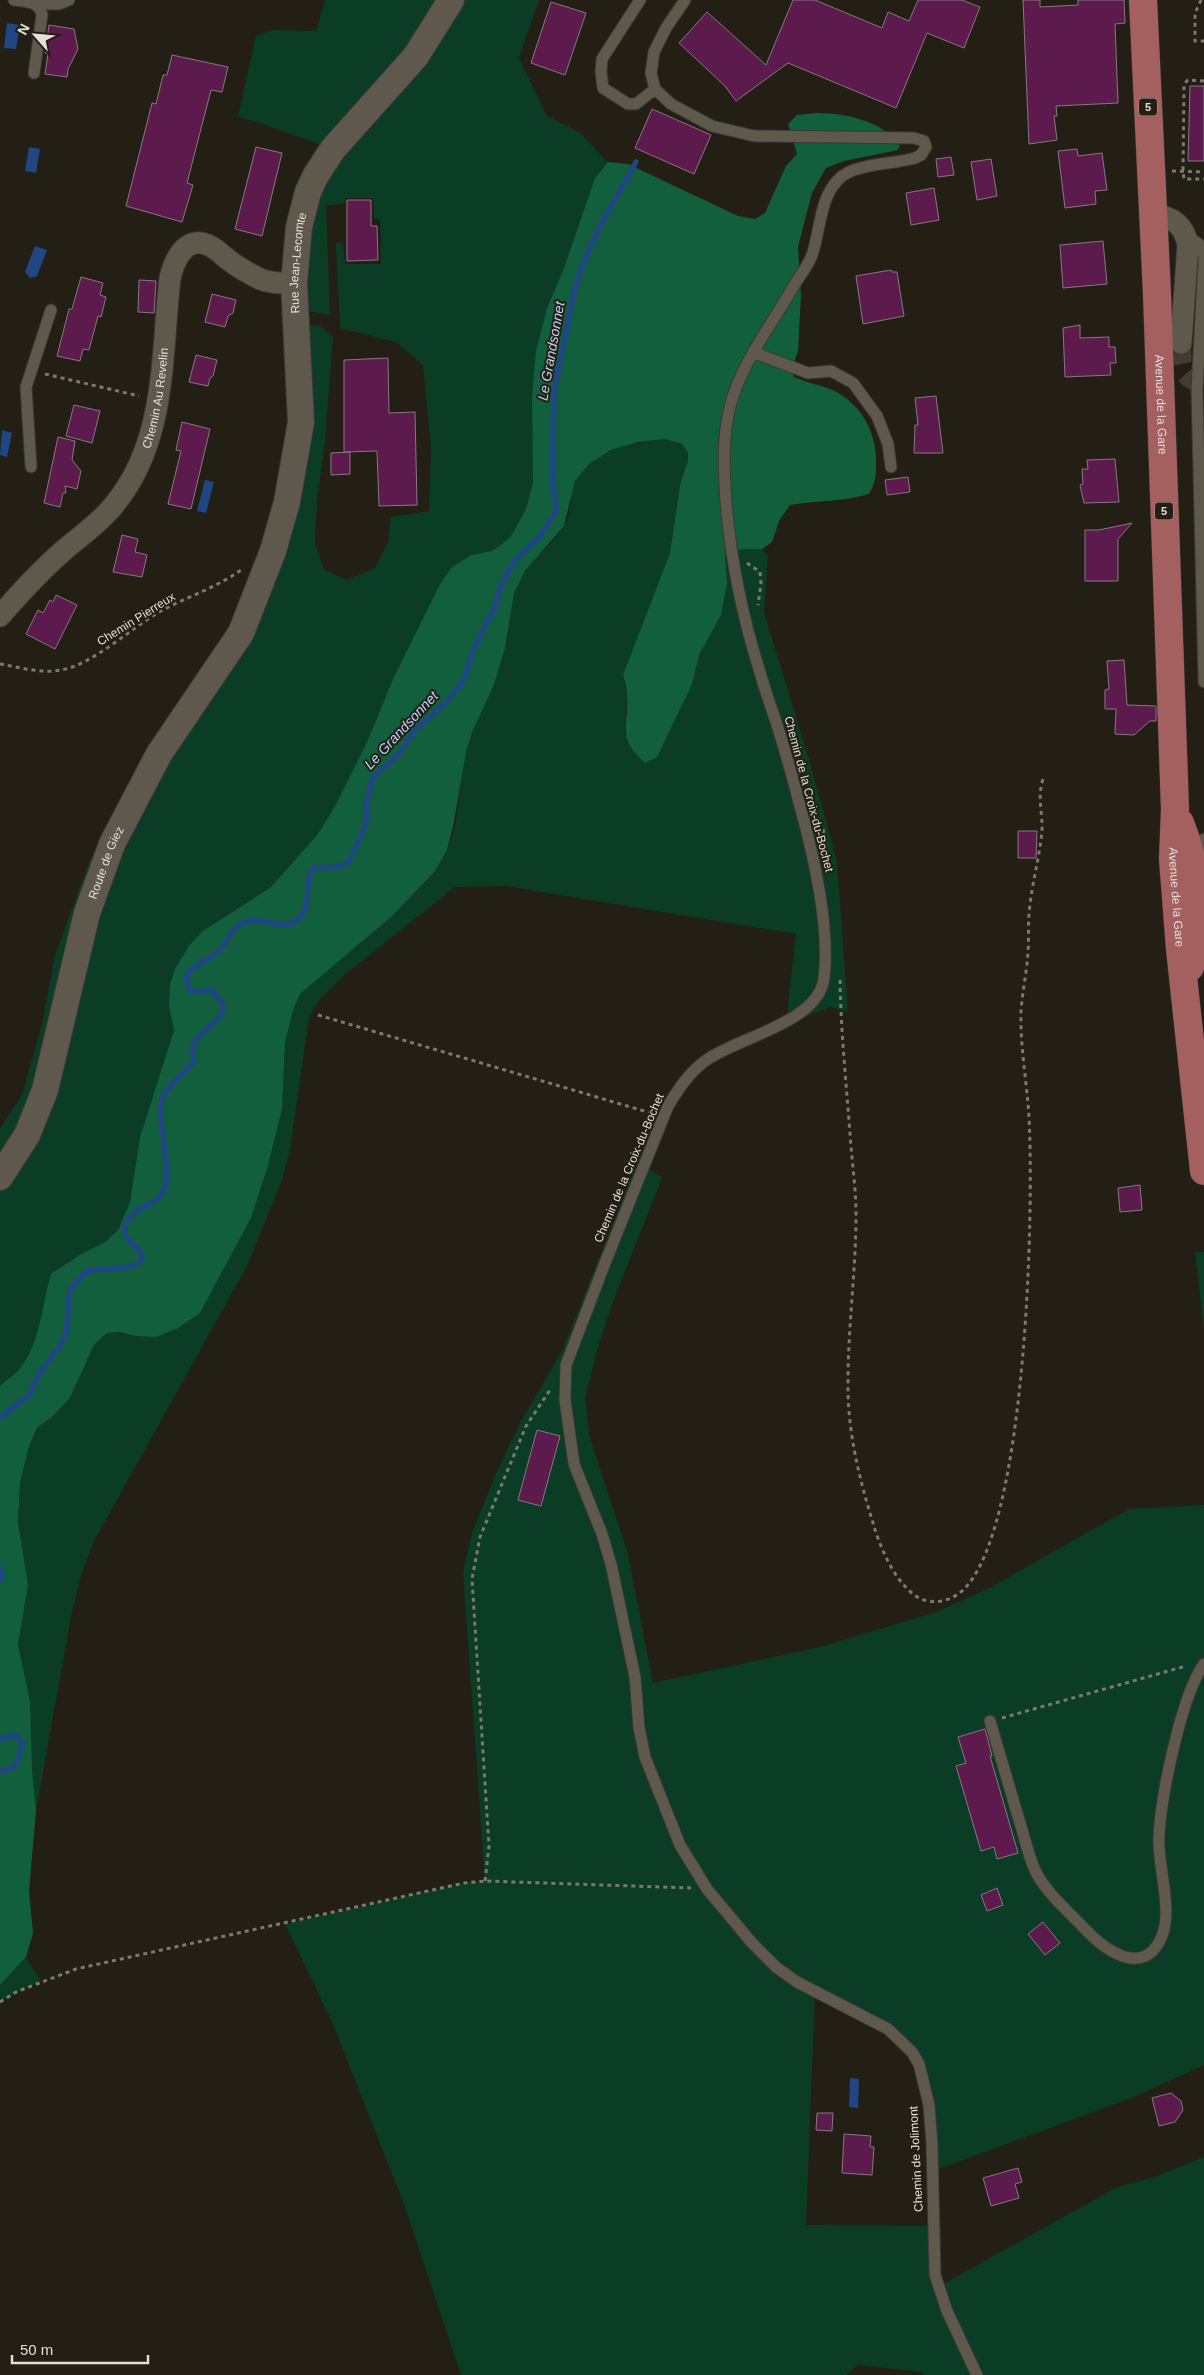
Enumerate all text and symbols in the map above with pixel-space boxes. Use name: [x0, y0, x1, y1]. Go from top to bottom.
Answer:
north arrow: [10, 10, 60, 60]
text: N: [14, 21, 33, 37]
road number: 5: [1139, 98, 1157, 115]
street label: Rue Jean-Lecomte: [287, 211, 310, 314]
water label: Le Grandsonnet: [534, 299, 568, 402]
street label: Chemin Au Revelin: [139, 347, 171, 450]
street label: Avenue de la Gare: [1152, 354, 1170, 455]
road number: 5: [1155, 502, 1173, 520]
street label: Chemin Pierreux: [94, 589, 178, 649]
water label: Le Grandsonnet: [361, 687, 442, 772]
street label: Chemin de la Croix-du-Bochet: [781, 715, 837, 874]
street label: Route de Giez: [86, 824, 127, 901]
street label: Avenue de la Gare: [1166, 847, 1187, 948]
street label: Chemin de la Croix-du-Bochet: [591, 1091, 667, 1245]
street label: Chemin de Jolimont: [906, 2105, 926, 2212]
scale bar: [12, 2332, 149, 2364]
text: 50 m: [20, 2341, 53, 2358]

